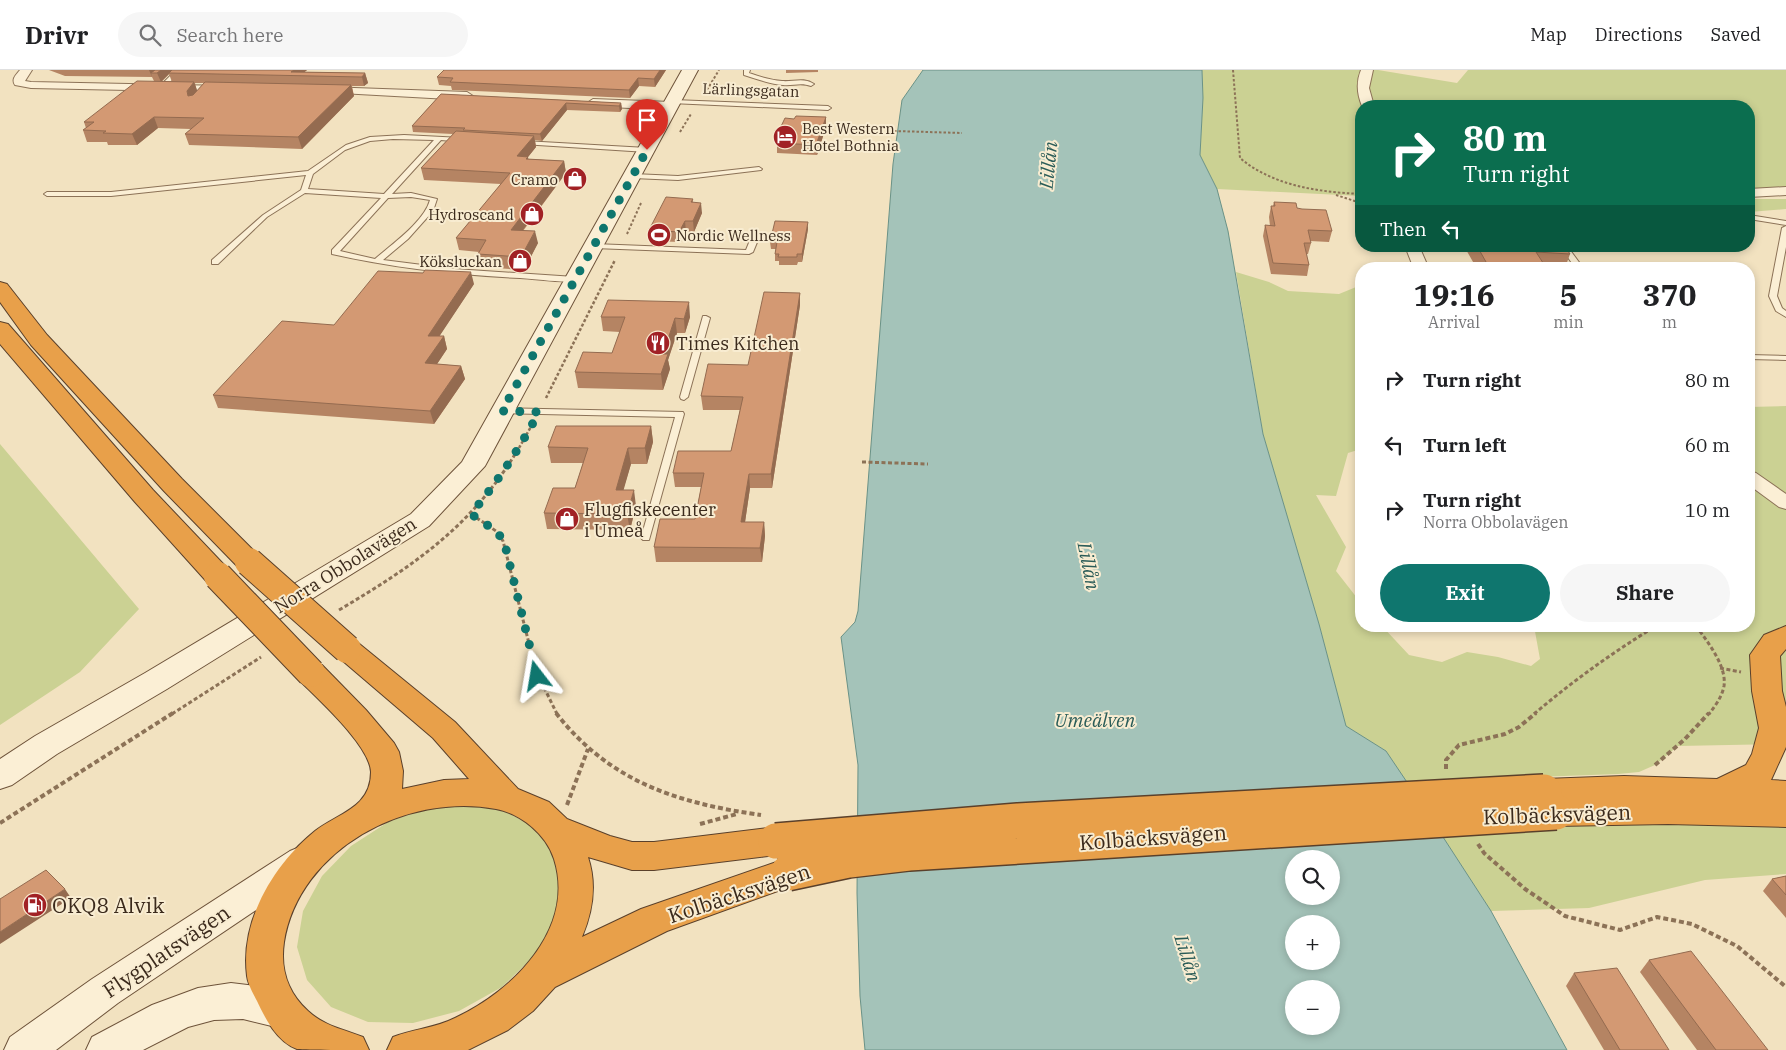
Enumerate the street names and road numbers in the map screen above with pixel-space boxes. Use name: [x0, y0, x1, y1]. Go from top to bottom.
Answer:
street label: Lärlingsgatan: [702, 79, 800, 101]
street label: Norra Obbolavägen: [269, 512, 421, 618]
street label: Kolbäcksvägen: [1482, 797, 1632, 831]
street label: Kolbäcksvägen: [1078, 818, 1228, 856]
street label: Kolbäcksvägen: [664, 857, 814, 929]
street label: Flygplatsvägen: [97, 898, 235, 1004]

